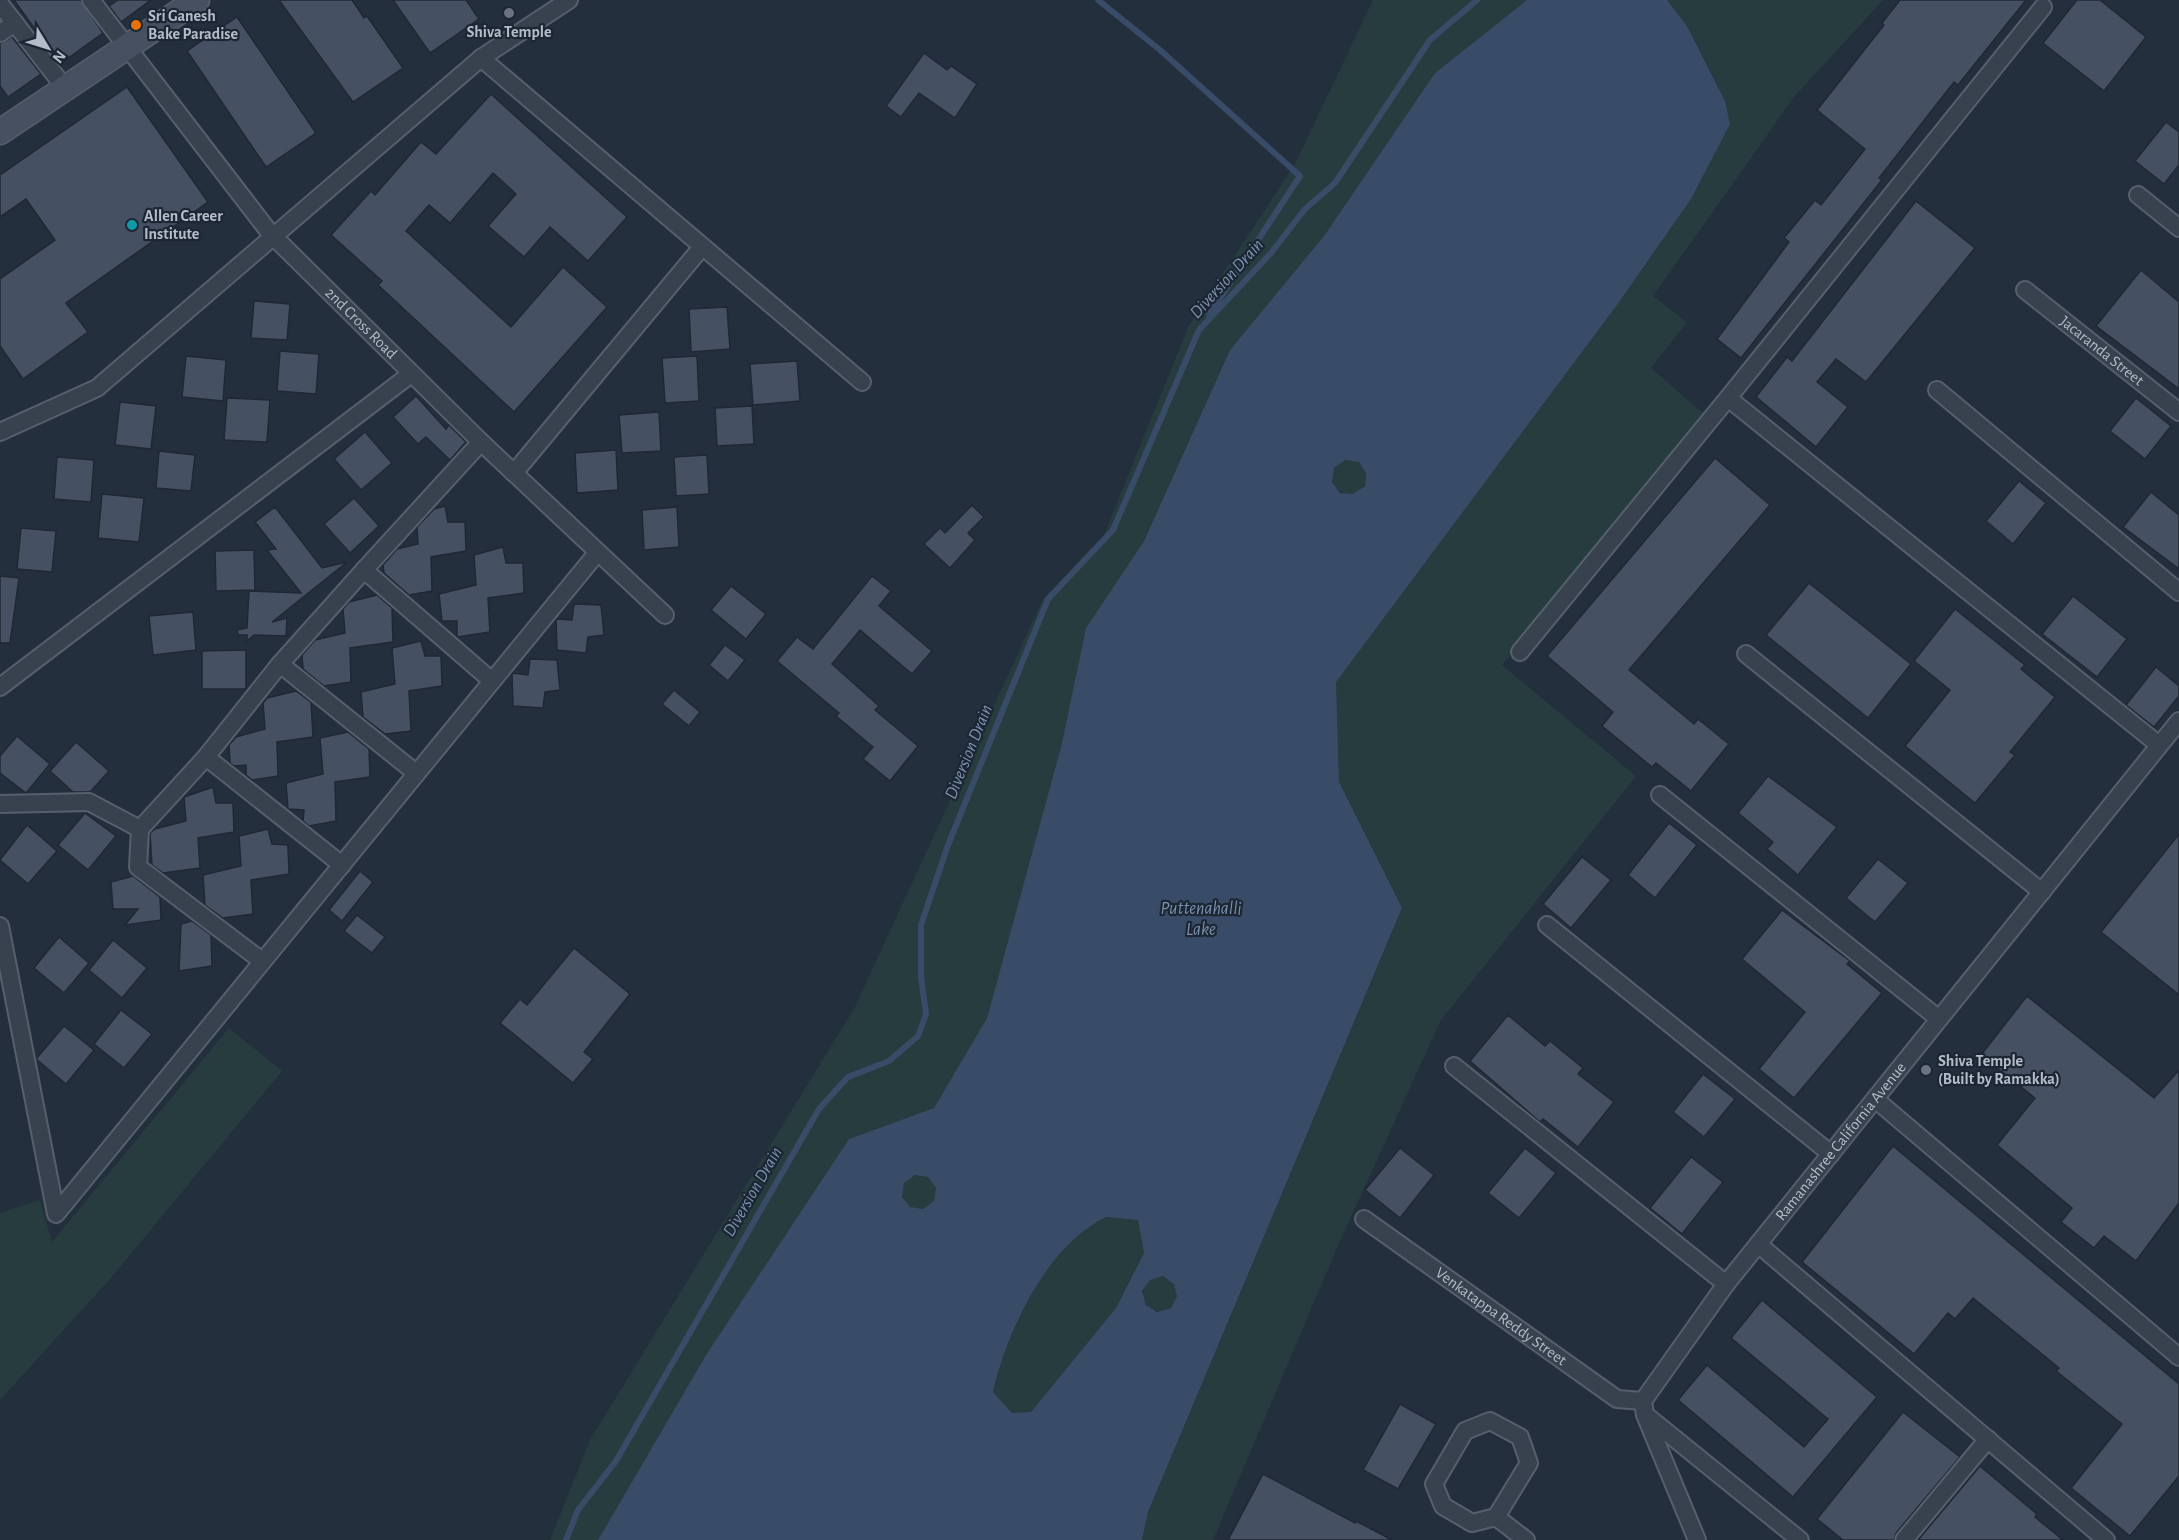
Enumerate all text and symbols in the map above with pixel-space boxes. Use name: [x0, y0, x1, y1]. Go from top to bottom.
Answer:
marker: Shiva Temple: [502, 6, 516, 20]
place label: Sri Ganesh Bake Paradise: [148, 8, 239, 42]
north arrow: [18, 18, 78, 78]
marker: Sri Ganesh Bake Paradise: [129, 18, 143, 32]
place label: Shiva Temple: [466, 24, 552, 40]
text: N: [49, 47, 69, 66]
place label: Allen Career Institute: [144, 208, 223, 242]
marker: Allen Career Institute: [125, 218, 139, 232]
water label: Diversion Drain: [1187, 236, 1267, 322]
street label: 2nd Cross Road: [322, 284, 400, 362]
street label: Jacaranda Street: [2057, 313, 2147, 389]
water label: Diversion Drain: [942, 702, 996, 802]
water label: Puttenahalli Lake: [1160, 900, 1242, 939]
place label: Shiva Temple (Built by Ramakka): [1938, 1053, 2060, 1088]
street label: Ramanashree California Avenue: [1772, 1059, 1909, 1224]
marker: Shiva Temple (Built by Ramakka): [1919, 1063, 1933, 1077]
water label: Diversion Drain: [720, 1144, 786, 1240]
street label: Venkatappa Reddy Street: [1432, 1264, 1569, 1368]

